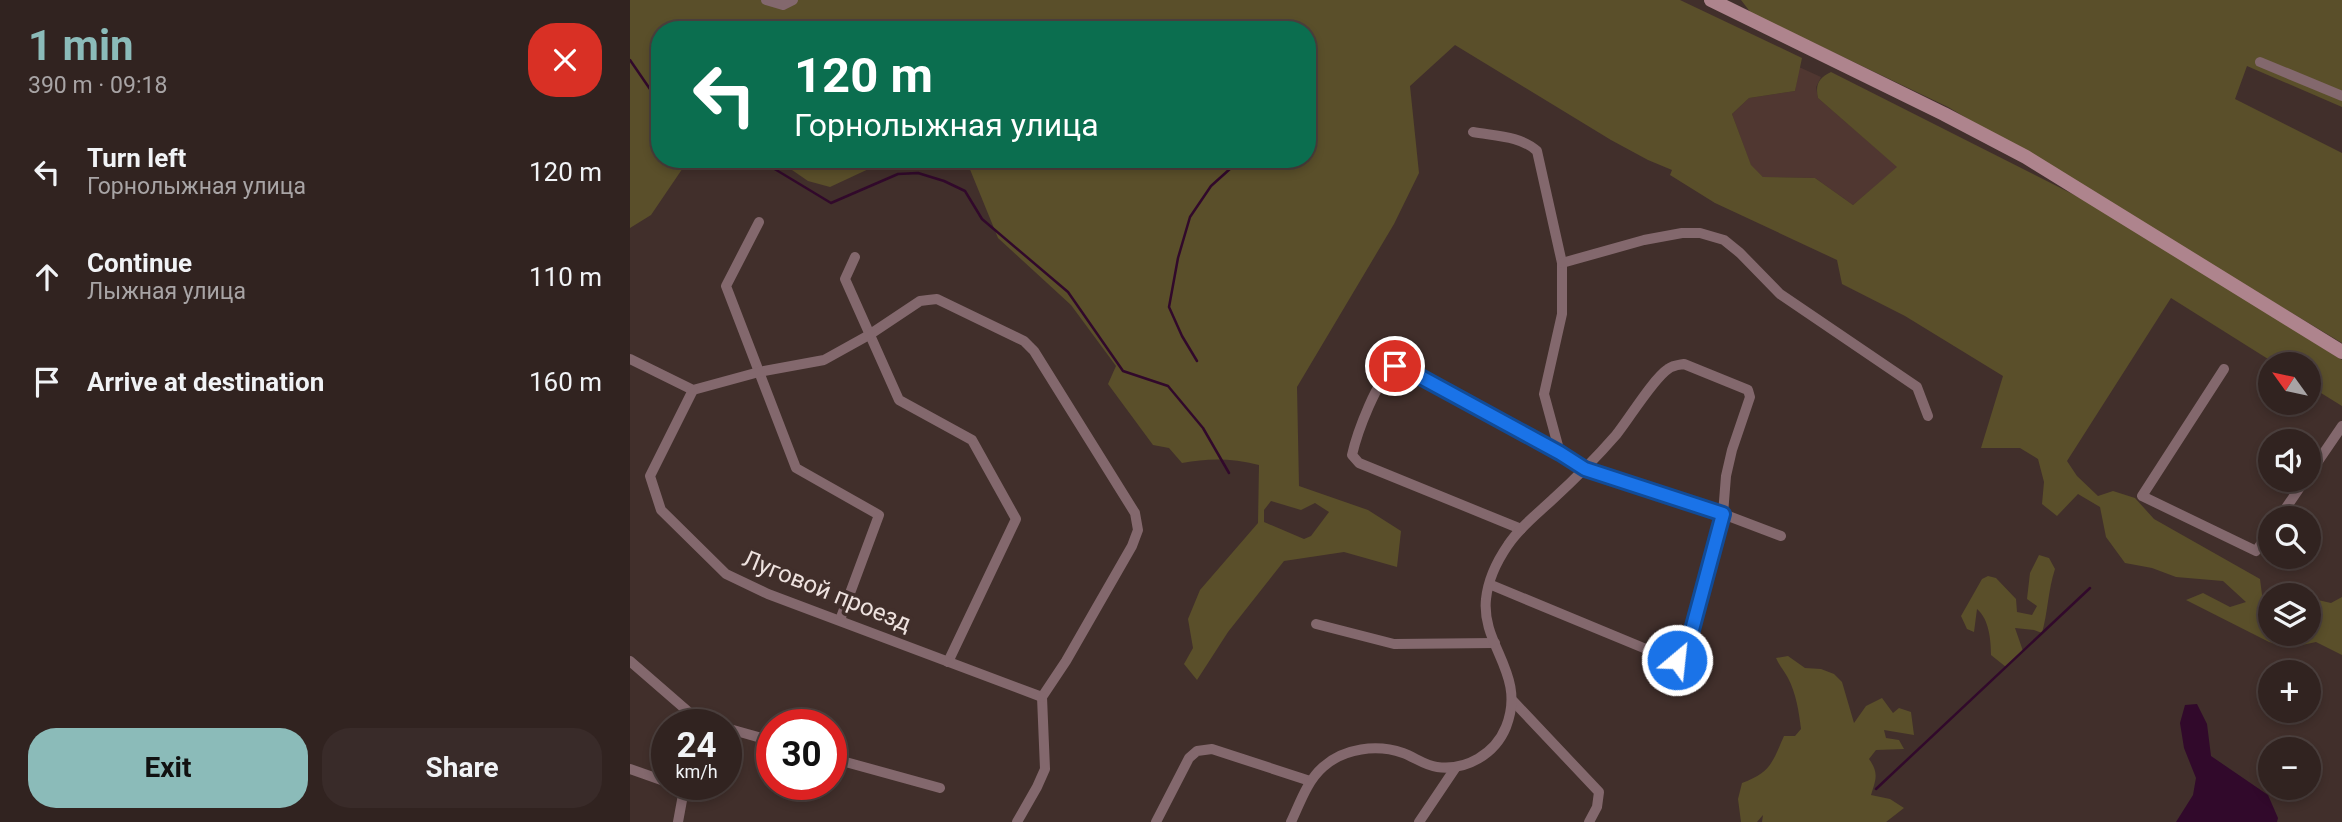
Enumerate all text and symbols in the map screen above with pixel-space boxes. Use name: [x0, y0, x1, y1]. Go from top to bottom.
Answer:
text: 1 min: [28, 21, 134, 70]
button: close: [528, 23, 602, 97]
text: 120 m: [794, 47, 933, 104]
icon: left: [679, 49, 770, 140]
text: 390 m · 09:18: [28, 72, 167, 99]
text: Горнолыжная улица: [794, 106, 1099, 144]
text: Turn left: [87, 143, 186, 173]
icon: left: [28, 153, 66, 191]
text: 120 m: [529, 157, 602, 187]
text: Горнолыжная улица: [87, 173, 306, 200]
text: Continue: [87, 248, 192, 278]
icon: ahead: [28, 258, 66, 296]
text: 110 m: [529, 262, 602, 292]
text: Лыжная улица: [87, 278, 246, 305]
pin: [1365, 336, 1425, 396]
icon: arrive: [1376, 347, 1414, 385]
north arrow: [2258, 352, 2320, 415]
map controls: [2258, 352, 2321, 800]
icon: arrive: [28, 363, 66, 401]
text: Arrive at destination: [87, 367, 324, 397]
text: 160 m: [529, 367, 602, 397]
button: sound: [2258, 429, 2321, 492]
button: search: [2258, 506, 2321, 569]
street label: Луговой проезд: [739, 544, 915, 638]
button: layers: [2258, 583, 2321, 646]
position arrow: [1640, 623, 1714, 697]
button: +: [2258, 660, 2321, 723]
speed limit sign: 30: [756, 709, 847, 800]
text: 24: [676, 725, 717, 766]
button: Exit: [28, 728, 308, 808]
button: Share: [322, 728, 602, 808]
button: −: [2258, 737, 2321, 800]
text: km/h: [675, 761, 718, 782]

